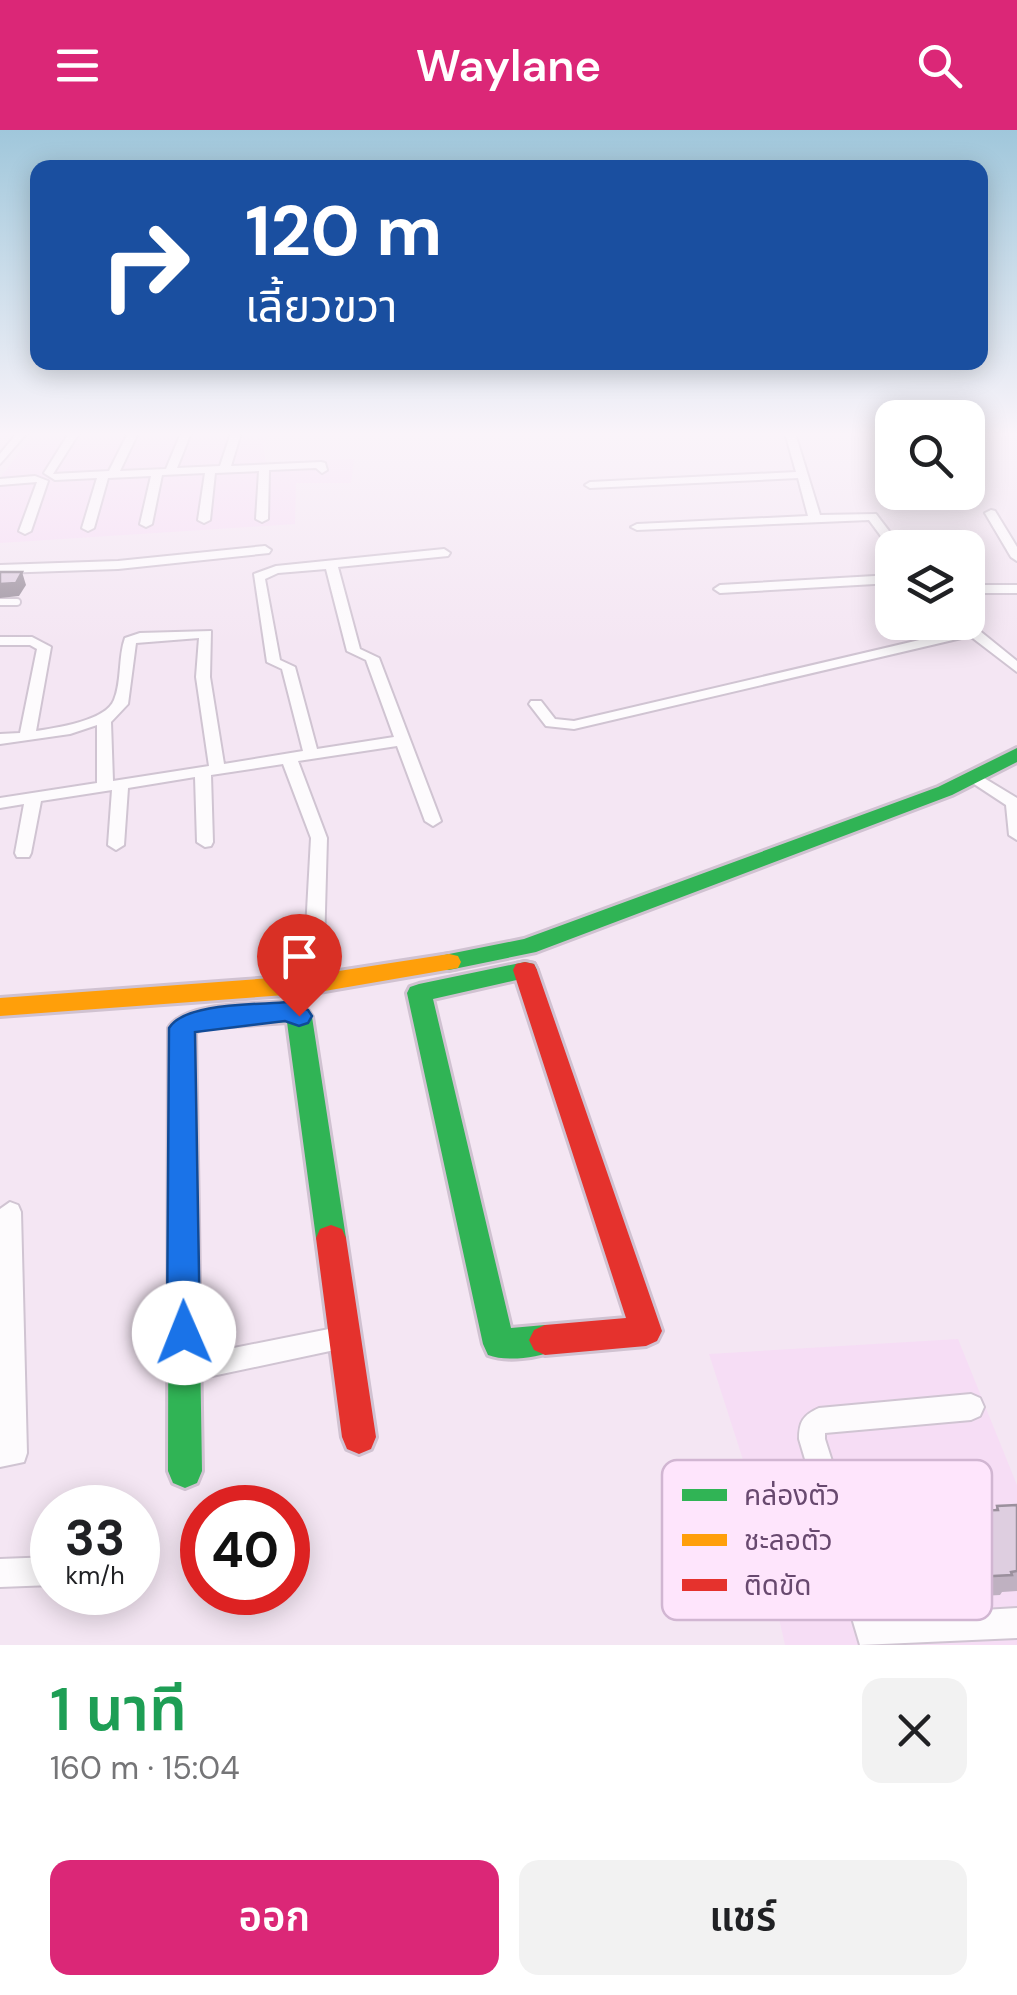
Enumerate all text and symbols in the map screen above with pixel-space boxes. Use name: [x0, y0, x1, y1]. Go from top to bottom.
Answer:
text: Waylane: [416, 36, 601, 95]
icon: menu: [50, 38, 105, 93]
icon: search: [912, 38, 967, 93]
text: 120 m: [245, 186, 442, 277]
icon: right: [80, 200, 210, 330]
text: เลี้ยวขวา: [245, 277, 397, 336]
map controls: [875, 400, 985, 640]
button: search: [875, 400, 985, 510]
button: layers: [875, 530, 985, 640]
pin: [257, 914, 342, 1017]
icon: arrive: [272, 929, 327, 984]
position arrow: [132, 1281, 236, 1385]
legend: [662, 1460, 992, 1620]
text: คล่องตัว: [744, 1477, 840, 1514]
speed limit sign: 40: [180, 1485, 310, 1615]
text: 33: [65, 1505, 125, 1571]
text: ชะลอตัว: [744, 1522, 833, 1559]
text: km/h: [65, 1559, 125, 1592]
text: ติดขัด: [744, 1567, 812, 1604]
text: 1 นาที: [50, 1670, 187, 1749]
button: close: [862, 1678, 967, 1783]
text: 160 m · 15:04: [50, 1747, 240, 1789]
button: ออก: [50, 1860, 499, 1975]
button: แชร์: [519, 1860, 967, 1975]

